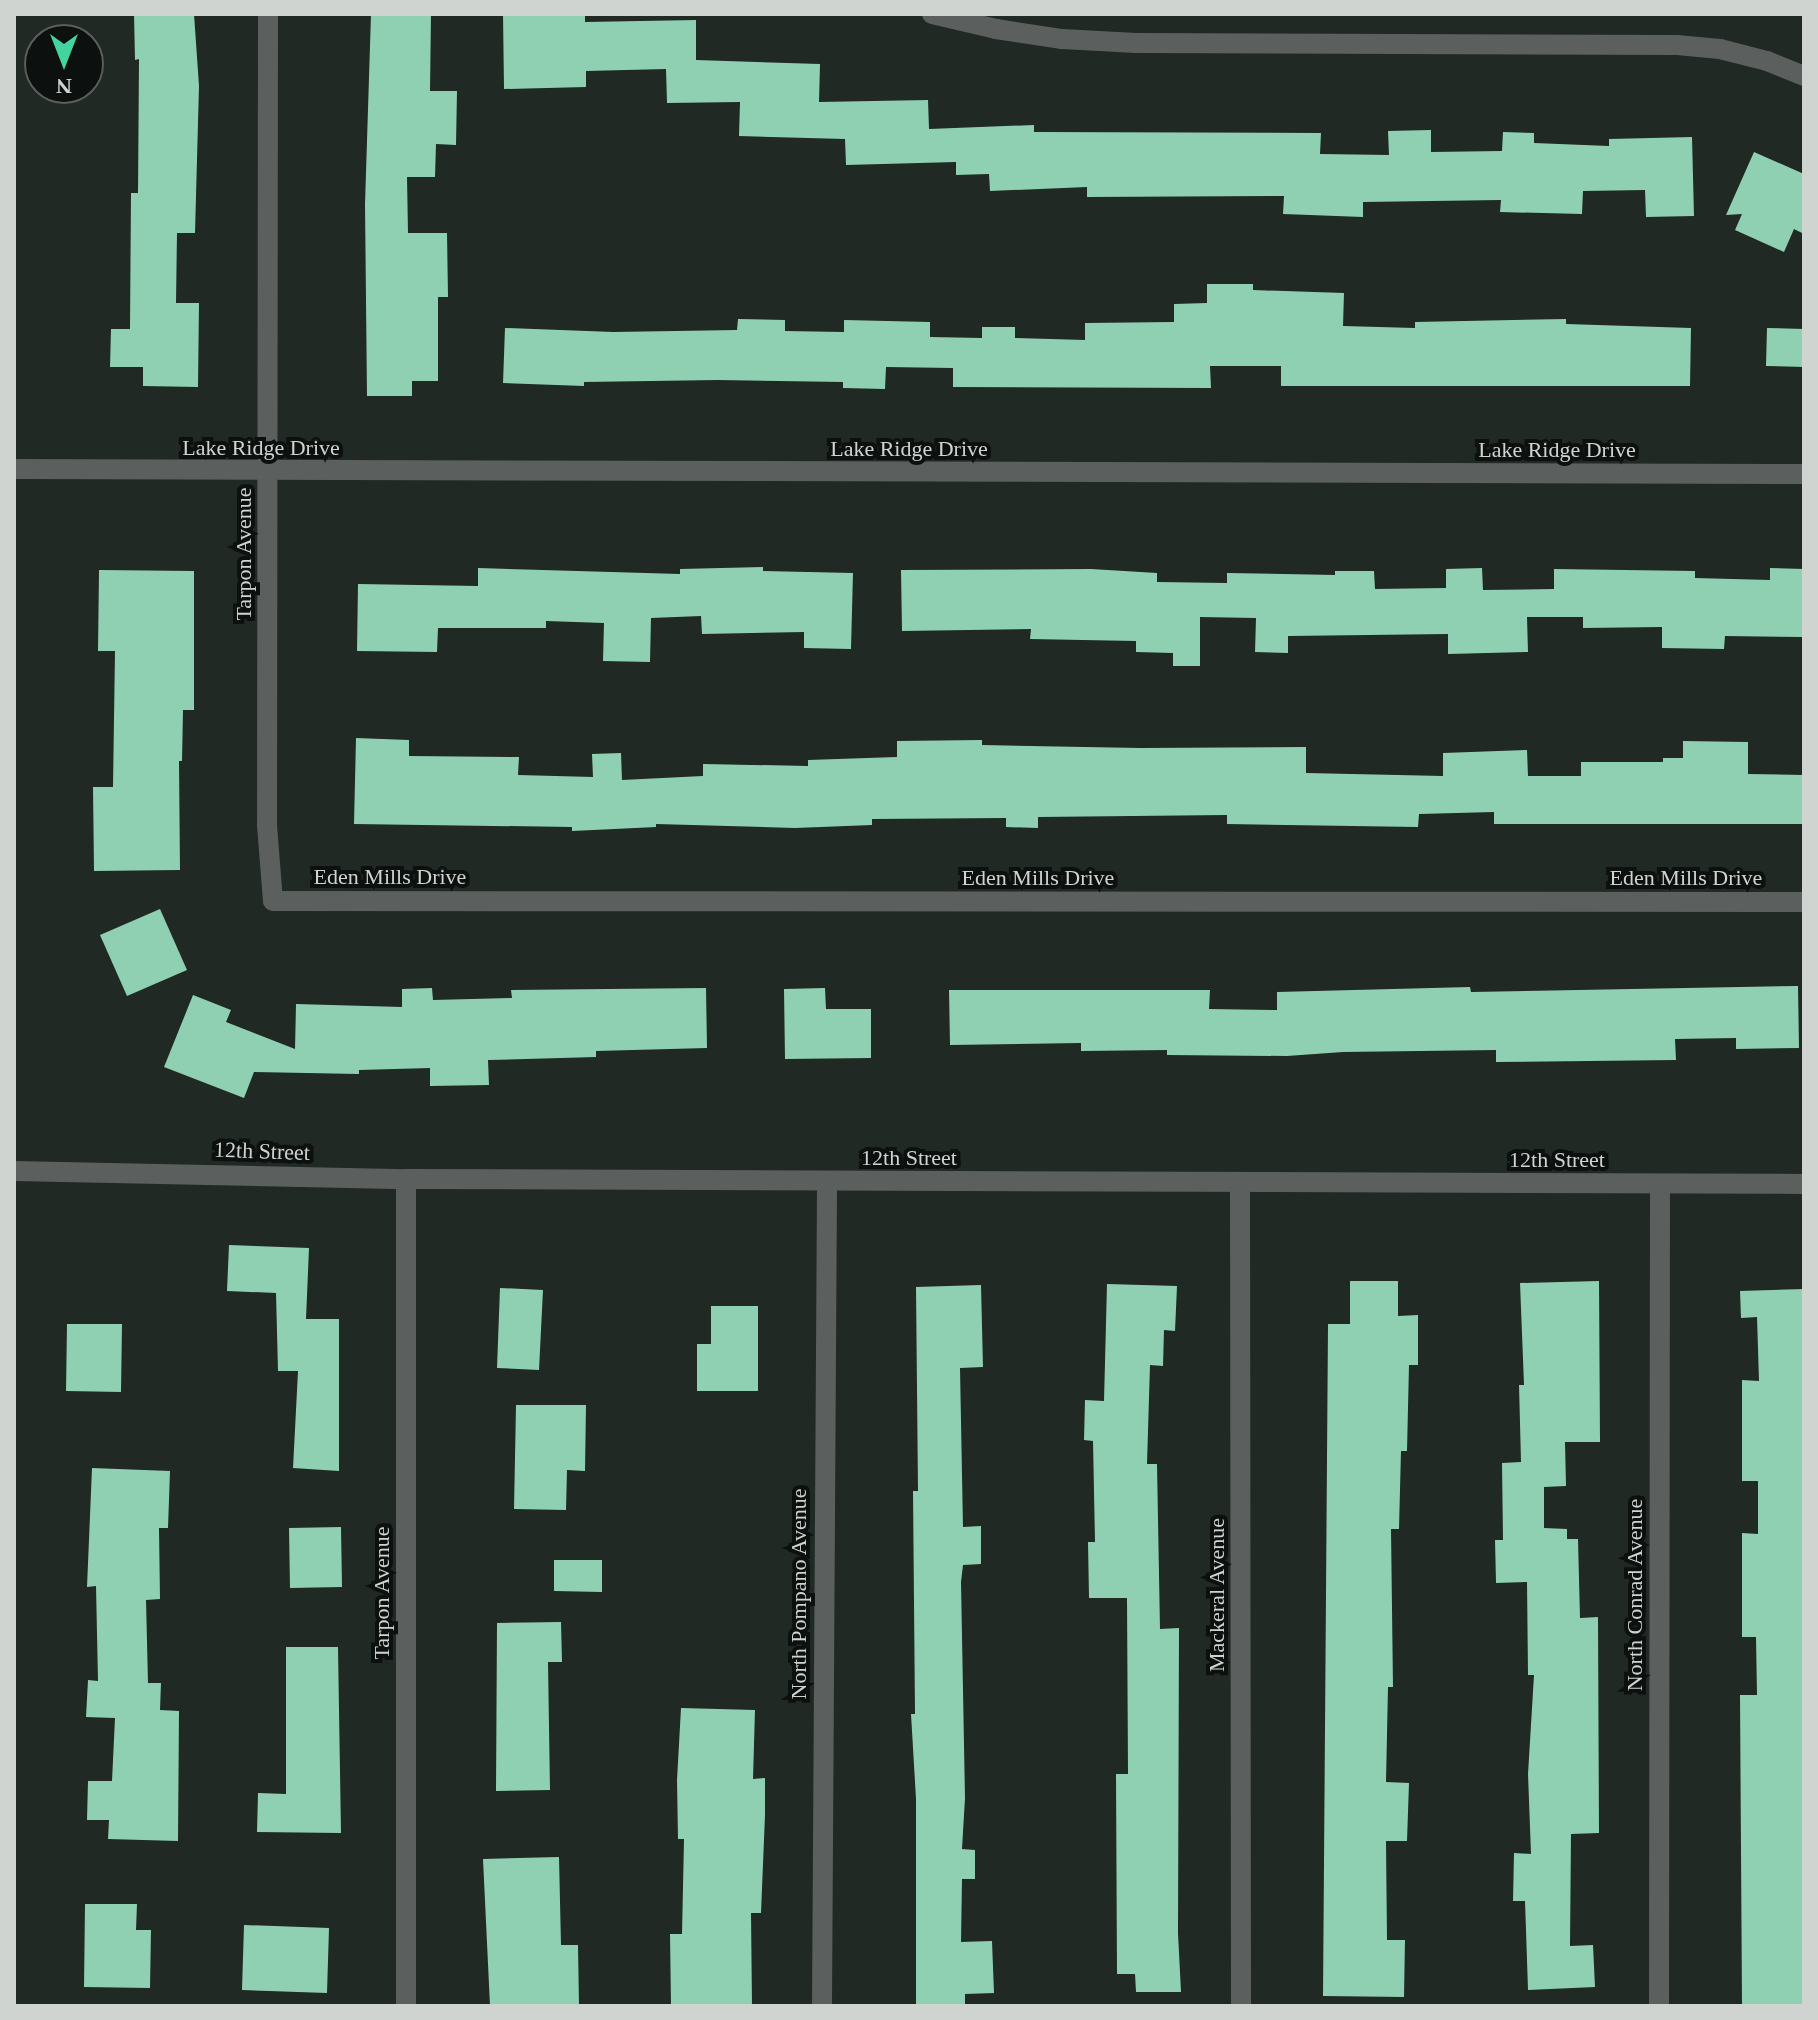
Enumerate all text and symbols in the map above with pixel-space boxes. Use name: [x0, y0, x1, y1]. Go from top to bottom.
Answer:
north arrow: [24, 24, 104, 104]
text: N: [56, 74, 72, 99]
street label: Lake Ridge Drive: [182, 435, 340, 461]
street label: Lake Ridge Drive: [830, 436, 988, 462]
street label: Lake Ridge Drive: [1478, 437, 1636, 463]
street label: Tarpon Avenue: [231, 487, 257, 621]
street label: Eden Mills Drive: [314, 864, 466, 890]
street label: Eden Mills Drive: [962, 865, 1114, 891]
street label: Eden Mills Drive: [1610, 865, 1762, 891]
street label: 12th Street: [214, 1136, 310, 1166]
street label: 12th Street: [861, 1145, 957, 1171]
street label: 12th Street: [1509, 1147, 1605, 1173]
street label: North Pompano Avenue: [786, 1488, 812, 1700]
street label: North Conrad Avenue: [1622, 1498, 1648, 1692]
street label: Mackeral Avenue: [1204, 1517, 1230, 1673]
street label: Tarpon Avenue: [369, 1526, 395, 1660]

